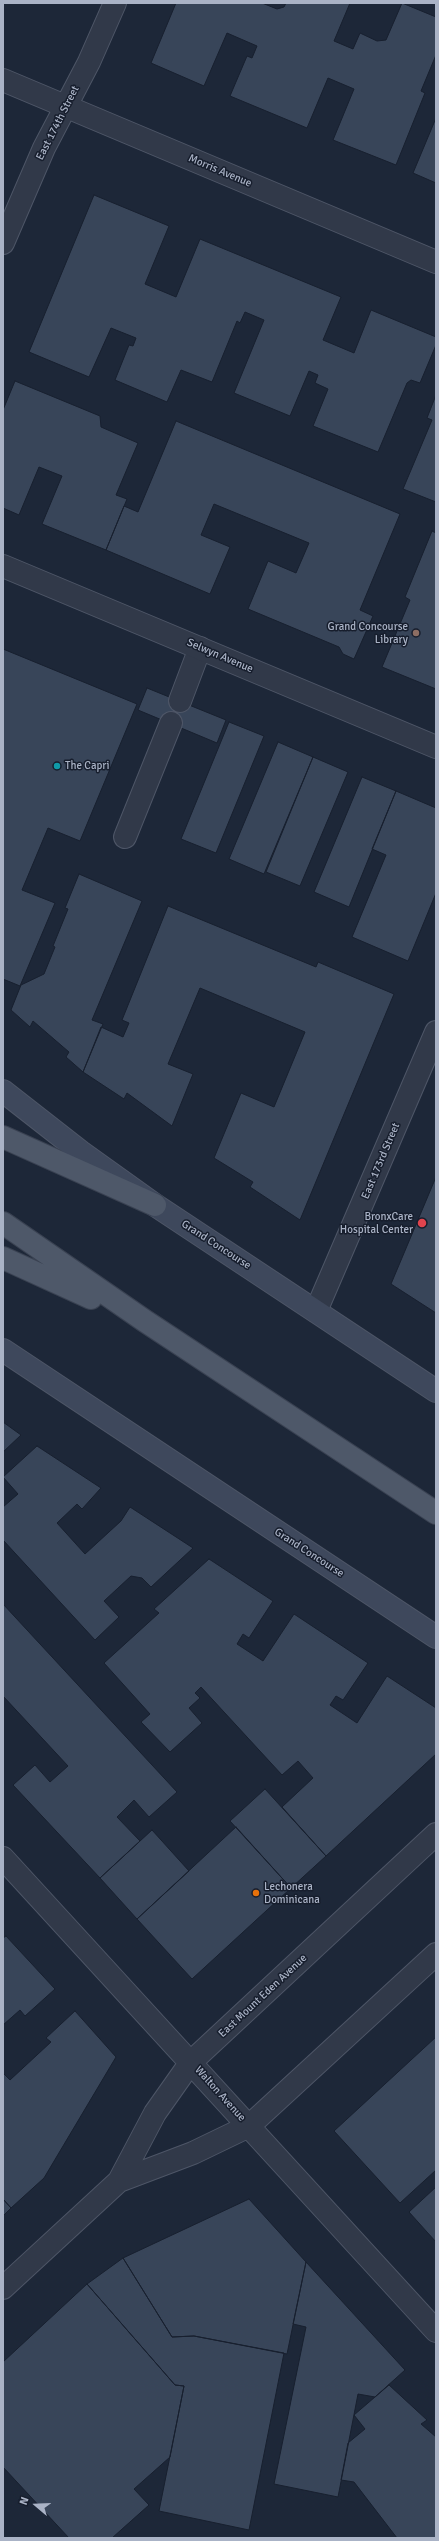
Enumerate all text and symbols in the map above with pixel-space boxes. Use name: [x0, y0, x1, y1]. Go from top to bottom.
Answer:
street label: East 174th Street: [34, 84, 82, 162]
street label: Morris Avenue: [186, 152, 254, 190]
place label: Grand Concourse Library: [328, 620, 408, 646]
marker: Grand Concourse Library: [411, 628, 421, 638]
street label: Selwyn Avenue: [185, 636, 255, 676]
place label: The Capri: [65, 759, 110, 773]
marker: The Capri: [52, 761, 62, 771]
street label: East 173rd Street: [359, 1121, 403, 1201]
place label: BronxCare Hospital Center: [340, 1210, 413, 1236]
marker: BronxCare Hospital Center: [416, 1217, 428, 1229]
street label: Grand Concourse: [179, 1218, 253, 1272]
street label: Grand Concourse: [272, 1526, 346, 1580]
place label: Lechonera Dominicana: [264, 1880, 320, 1906]
marker: Lechonera Dominicana: [251, 1888, 261, 1898]
street label: East Mount Eden Avenue: [216, 1952, 310, 2040]
street label: Walton Avenue: [192, 2064, 248, 2124]
north arrow: [16, 2485, 56, 2525]
text: N: [17, 2495, 32, 2507]

